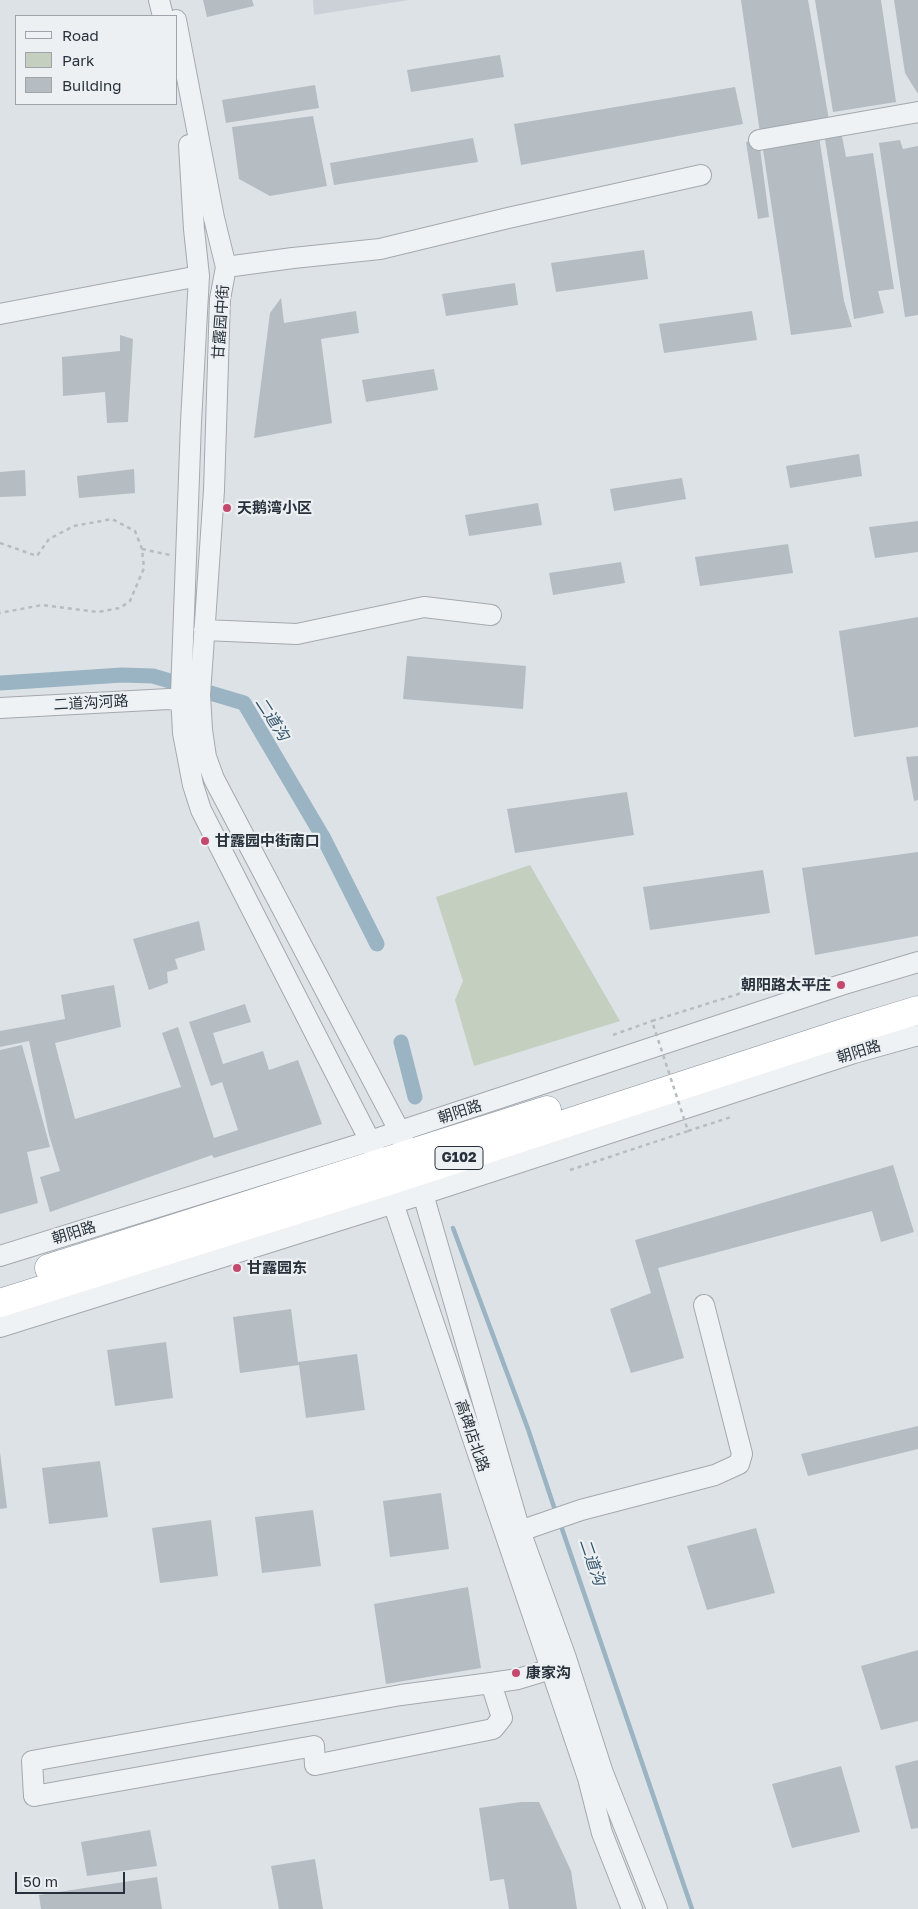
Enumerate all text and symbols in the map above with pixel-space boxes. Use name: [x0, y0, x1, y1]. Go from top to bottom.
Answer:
legend: [15, 15, 178, 105]
text: Road: [62, 26, 99, 44]
text: Park: [62, 51, 94, 69]
text: Building: [62, 76, 122, 94]
street label: 甘露园中街: [209, 284, 233, 360]
place label: 天鹅湾小区: [237, 499, 312, 517]
marker: 天鹅湾小区: [221, 502, 233, 514]
street label: 二道沟河路: [53, 692, 129, 714]
water label: 二道沟: [251, 694, 293, 744]
place label: 甘露园中街南口: [215, 832, 320, 850]
marker: 甘露园中街南口: [199, 835, 211, 847]
place label: 朝阳路太平庄: [741, 976, 831, 994]
marker: 朝阳路太平庄: [835, 979, 847, 991]
street label: 朝阳路: [835, 1037, 883, 1067]
street label: 朝阳路: [436, 1096, 484, 1128]
road number: G102: [435, 1146, 483, 1170]
street label: 朝阳路: [50, 1218, 98, 1248]
place label: 甘露园东: [247, 1259, 307, 1277]
marker: 甘露园东: [231, 1262, 243, 1274]
street label: 高碑店北路: [451, 1398, 493, 1474]
water label: 二道沟: [575, 1536, 609, 1588]
place label: 康家沟: [526, 1664, 571, 1682]
marker: 康家沟: [510, 1667, 522, 1679]
scale bar: [18, 1862, 128, 1894]
text: 50 m: [23, 1872, 58, 1890]

